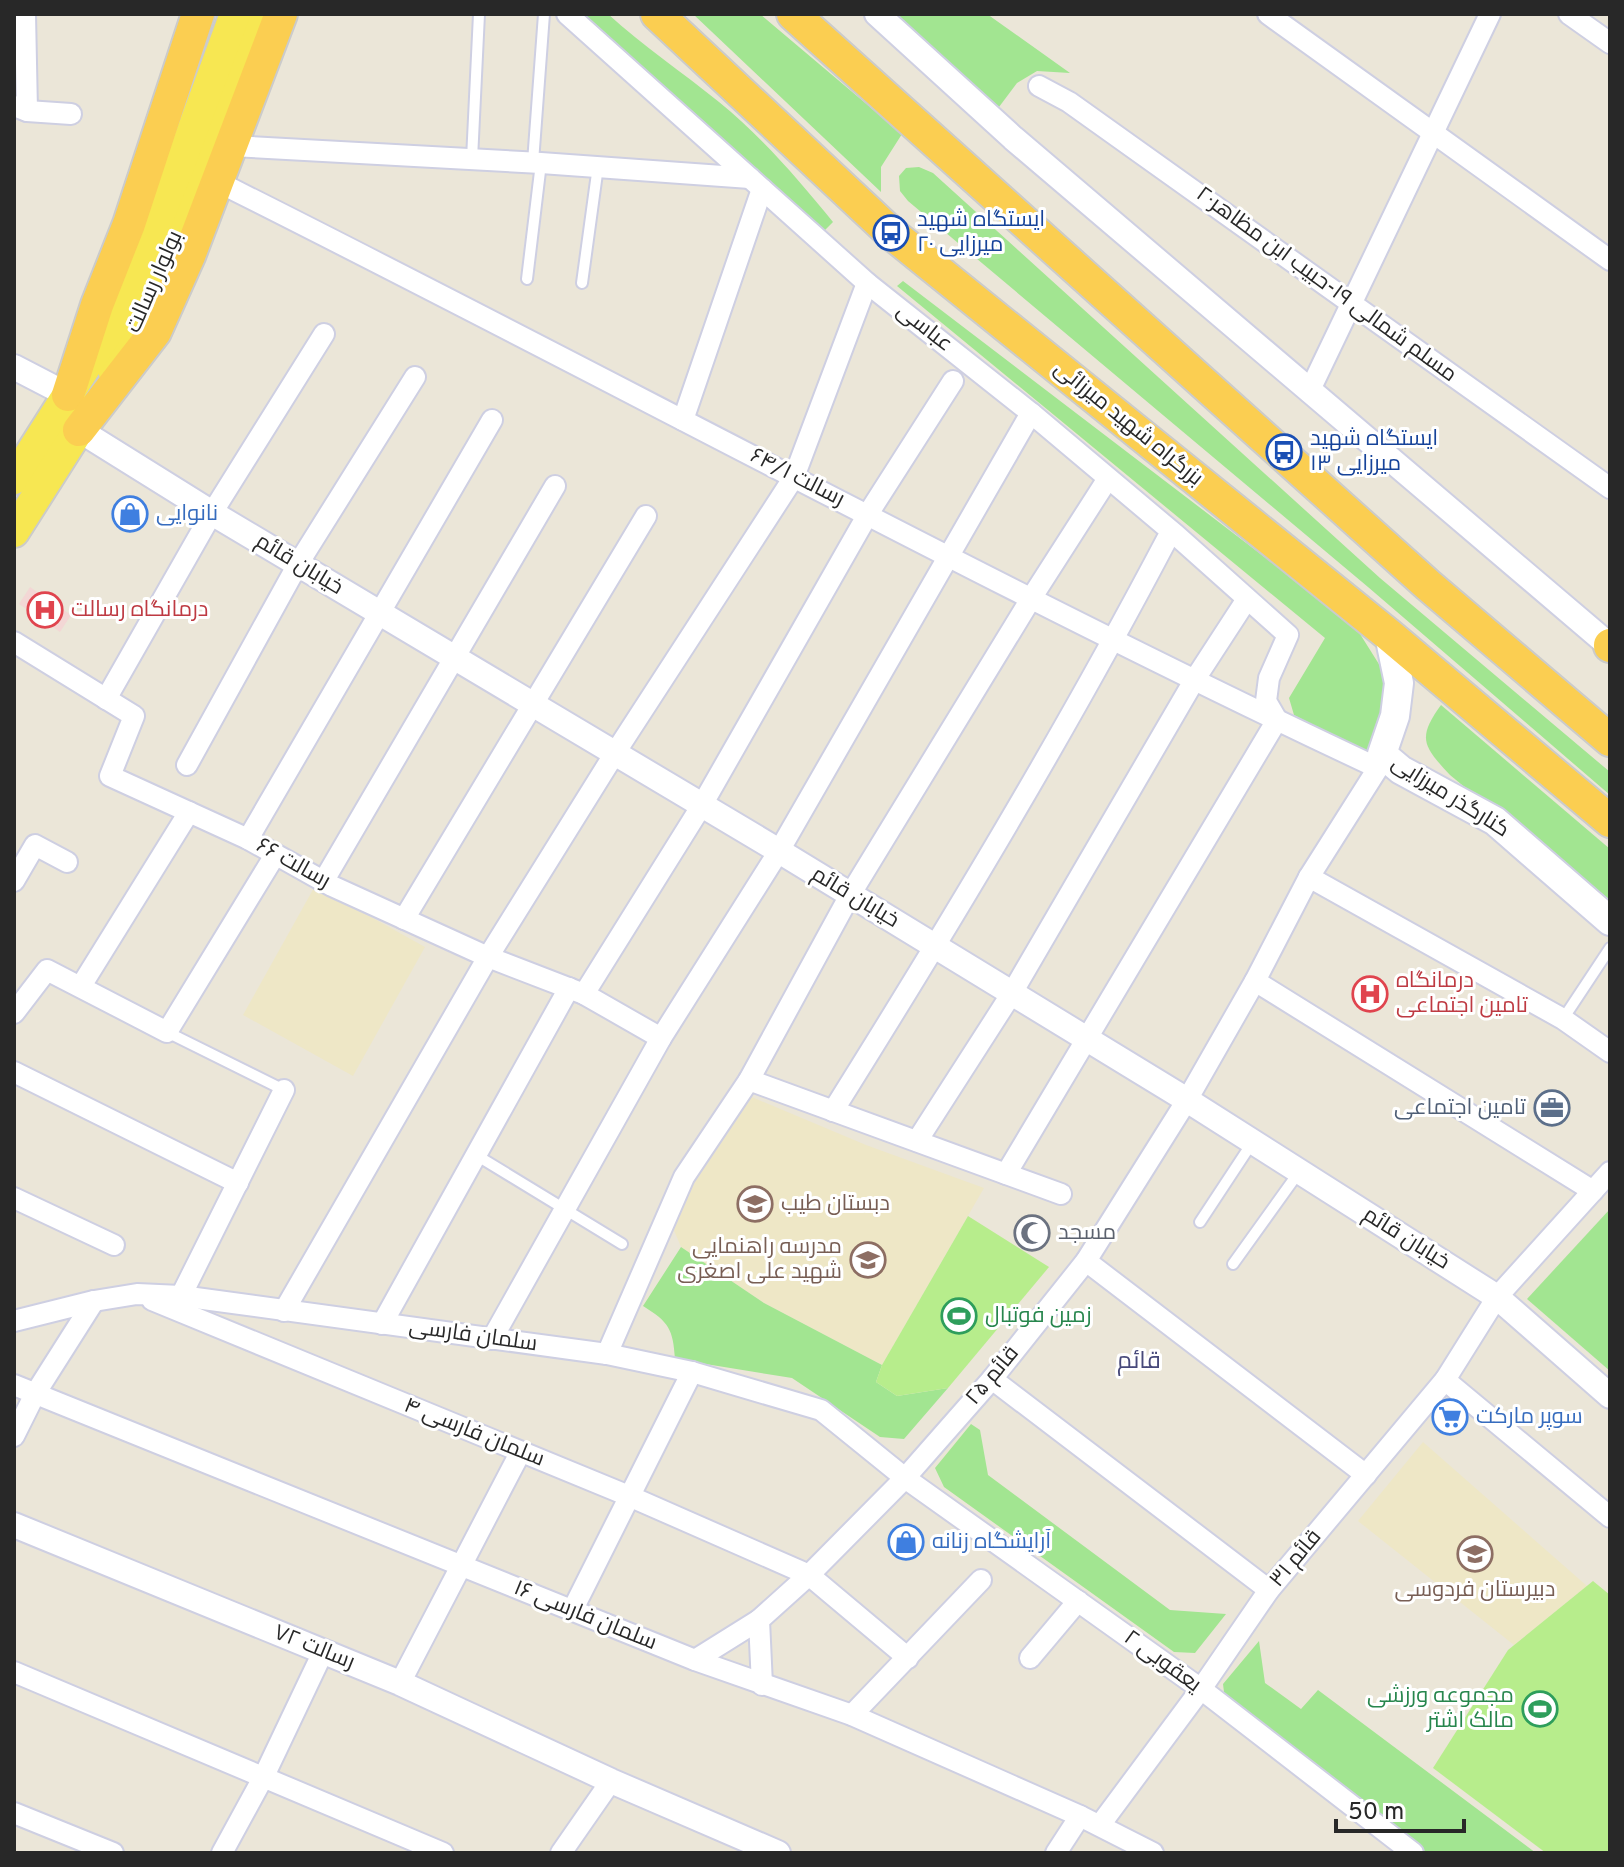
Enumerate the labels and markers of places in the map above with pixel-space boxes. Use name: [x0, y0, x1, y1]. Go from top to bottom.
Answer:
place label: ایستگاه شهید میرزایی ۲۰: [917, 207, 1045, 259]
bus stop icon: ایستگاه شهید میرزایی ۲۰: [872, 214, 910, 252]
place label: ایستگاه شهید میرزایی ۱۳: [1310, 426, 1438, 478]
bus stop icon: ایستگاه شهید میرزایی ۱۳: [1265, 433, 1303, 471]
shop icon: نانوایی: [111, 495, 149, 533]
place label: نانوایی: [156, 501, 218, 528]
hospital icon: درمانگاه رسالت: [26, 591, 64, 629]
place label: درمانگاه رسالت: [71, 597, 208, 624]
place label: درمانگاه تامین اجتماعی: [1396, 968, 1528, 1020]
hospital icon: درمانگاه تامین اجتماعی: [1351, 975, 1389, 1013]
office icon: تامین اجتماعی: [1533, 1089, 1571, 1127]
place label: تامین اجتماعی: [1394, 1095, 1526, 1122]
school or university icon: دبستان طیب: [736, 1185, 774, 1223]
place label: دبستان طیب: [781, 1191, 890, 1218]
mosque icon: مسجد: [1013, 1214, 1051, 1252]
place label: مسجد: [1058, 1220, 1116, 1247]
place label: مدرسه راهنمایی شهید علی اصغری: [677, 1234, 842, 1286]
school or university icon: مدرسه راهنمایی شهید علی اصغری: [849, 1241, 887, 1279]
sports icon: زمین فوتبال: [940, 1297, 978, 1335]
place label: زمین فوتبال: [985, 1303, 1091, 1330]
supermarket icon: سوپر مارکت: [1431, 1398, 1469, 1436]
place label: سوپر مارکت: [1476, 1404, 1583, 1431]
shop icon: آرایشگاه زنانه: [887, 1523, 925, 1561]
place label: آرایشگاه زنانه: [932, 1528, 1051, 1556]
school or university icon: دبیرستان فردوسی: [1456, 1535, 1494, 1573]
place label: دبیرستان فردوسی: [1395, 1577, 1555, 1604]
place label: مجموعه ورزشی مالک اشتر: [1367, 1683, 1514, 1735]
sports icon: مجموعه ورزشی مالک اشتر: [1521, 1690, 1559, 1728]

